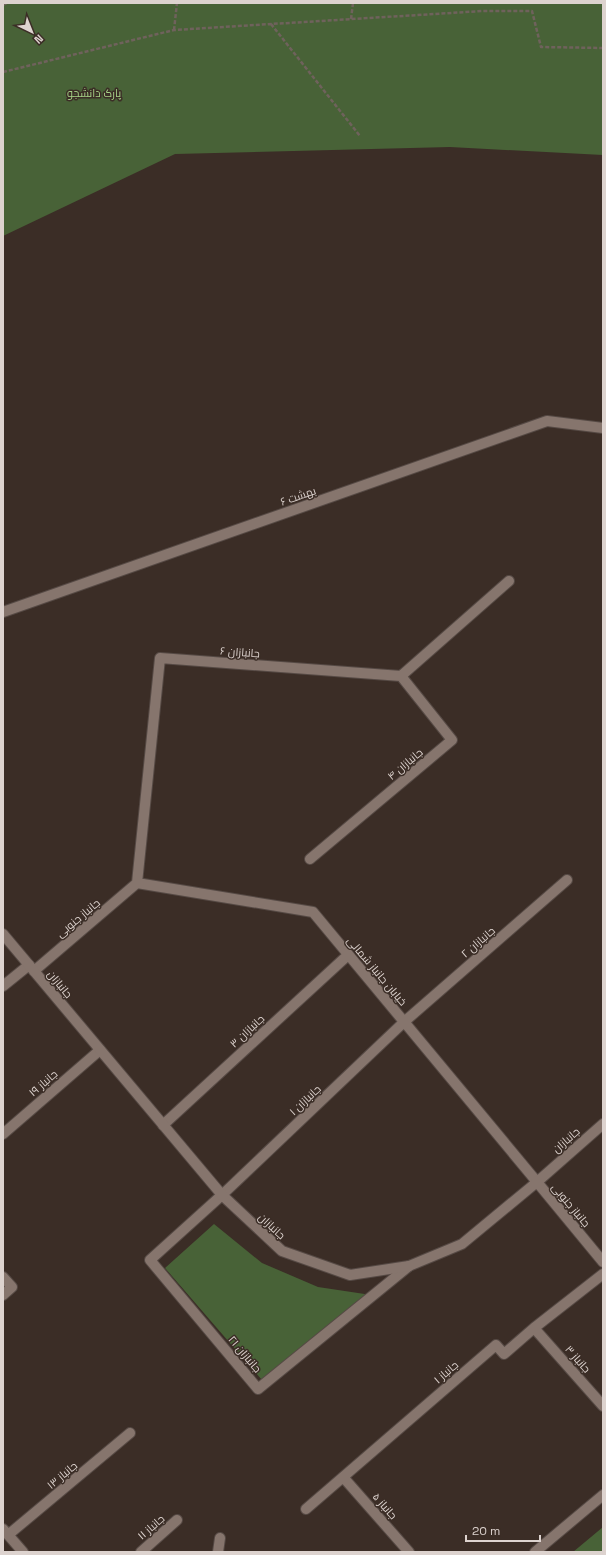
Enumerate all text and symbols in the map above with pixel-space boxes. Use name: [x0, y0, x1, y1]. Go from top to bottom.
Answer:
north arrow: [12, 12, 52, 52]
text: N: [31, 32, 46, 47]
park label: پارک دانشجو: [67, 86, 121, 100]
street label: بهشت ۶: [278, 483, 318, 509]
street label: جانبازان ۶: [220, 644, 260, 660]
street label: جانبازان ۴: [384, 745, 426, 783]
street label: جانباز جنوبی: [53, 896, 103, 940]
street label: جانبازان ۲: [458, 923, 498, 961]
street label: خیابان جانباز شمالی: [344, 934, 410, 1008]
street label: جانبازان: [44, 967, 76, 1001]
street label: جانبازان ۳: [227, 1011, 267, 1051]
street label: جانباز ۱۹: [26, 1067, 60, 1099]
street label: جانبازان ۱: [286, 1082, 324, 1118]
street label: جانبازان: [549, 1124, 583, 1156]
street label: جانباز جنوبی: [549, 1180, 593, 1230]
street label: جانبازان: [256, 1210, 288, 1242]
street label: جانبازان ۲۱: [226, 1333, 264, 1375]
street label: جانباز ۳: [562, 1342, 594, 1376]
street label: جانباز ۱: [431, 1358, 461, 1386]
street label: جانباز ۱۳: [44, 1458, 80, 1492]
street label: جانباز ۵: [370, 1490, 400, 1522]
street label: جانباز ۱۱: [135, 1511, 167, 1543]
scale bar: [466, 1517, 540, 1543]
text: 20 m: [472, 1523, 500, 1539]

